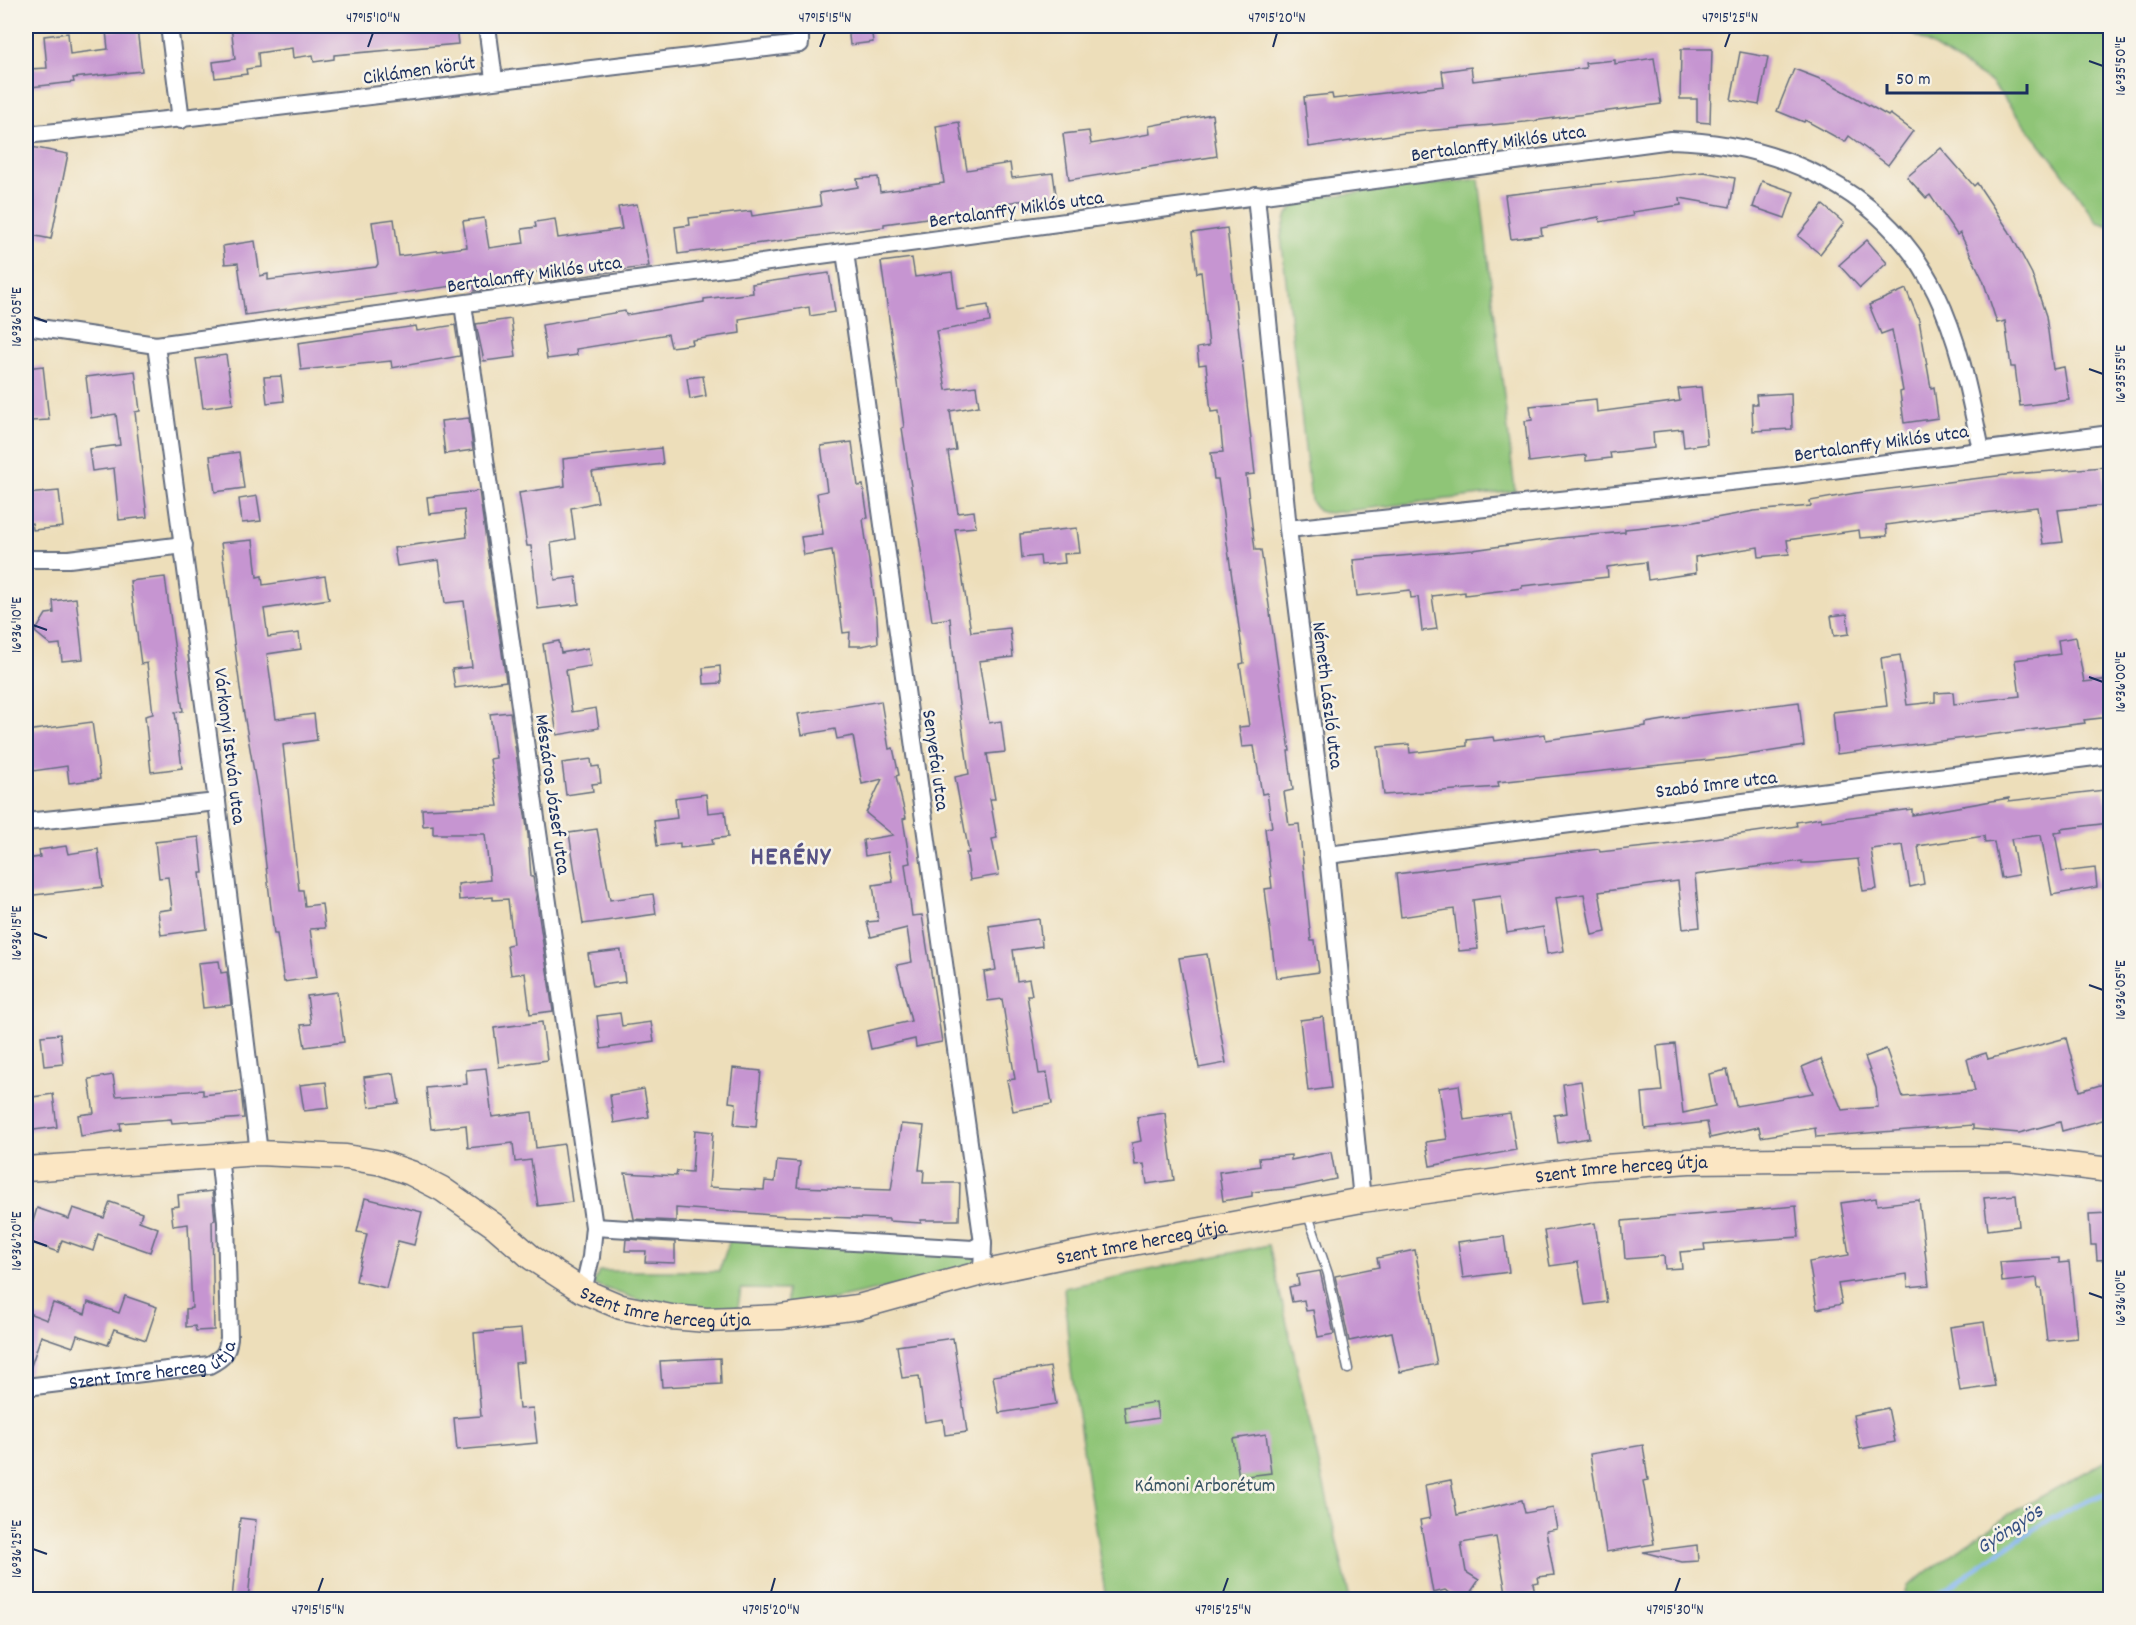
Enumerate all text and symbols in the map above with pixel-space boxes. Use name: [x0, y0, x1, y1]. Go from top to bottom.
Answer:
text: 47°15'10"N: [346, 8, 400, 30]
text: 47°15'15"N: [799, 8, 851, 30]
text: 47°15'20"N: [1248, 8, 1306, 30]
text: 47°15'25"N: [1702, 8, 1758, 30]
text: 16°35'50"E: [2111, 36, 2133, 96]
street label: Ciklámen körút: [361, 50, 478, 94]
scale bar: [1887, 57, 2026, 95]
text: 50 m: [1896, 68, 1931, 93]
street label: Bertalanffy Miklós utca: [1409, 119, 1588, 171]
street label: Bertalanffy Miklós utca: [927, 185, 1106, 237]
street label: Bertalanffy Miklós utca: [445, 250, 624, 302]
text: 16°36'05"E: [7, 287, 29, 347]
text: 16°35'55"E: [2111, 345, 2133, 403]
street label: Bertalanffy Miklós utca: [1792, 419, 1971, 471]
text: 16°36'10"E: [7, 597, 29, 653]
street label: Németh László utca: [1303, 620, 1349, 771]
text: 16°36'00"E: [2111, 651, 2133, 712]
street label: Várkonyi István utca: [205, 667, 252, 827]
street label: Senyefai utca: [913, 708, 955, 813]
street label: Mészáros József utca: [526, 712, 576, 877]
street label: Szabó Imre utca: [1654, 765, 1779, 807]
district label: HERÉNY: [751, 840, 831, 877]
text: 16°36'15"E: [7, 905, 29, 960]
text: 16°36'05"E: [2111, 960, 2133, 1020]
street label: Szent Imre herceg útja: [1533, 1150, 1708, 1193]
text: 16°36'20"E: [7, 1211, 29, 1271]
street label: Szent Imre herceg útja: [1054, 1214, 1230, 1274]
text: 16°36'10"E: [2111, 1270, 2133, 1326]
street label: Szent Imre herceg útja: [575, 1280, 752, 1337]
street label: Szent Imre herceg útja: [68, 1338, 245, 1399]
park label: Kámoni Arborétum: [1134, 1473, 1276, 1501]
water label: Gyöngyös: [1971, 1497, 2051, 1563]
text: 16°36'25"E: [7, 1520, 29, 1578]
text: 47°15'15"N: [292, 1600, 344, 1622]
text: 47°15'20"N: [742, 1600, 800, 1622]
text: 47°15'25"N: [1195, 1600, 1251, 1622]
text: 47°15'30"N: [1646, 1600, 1704, 1622]

